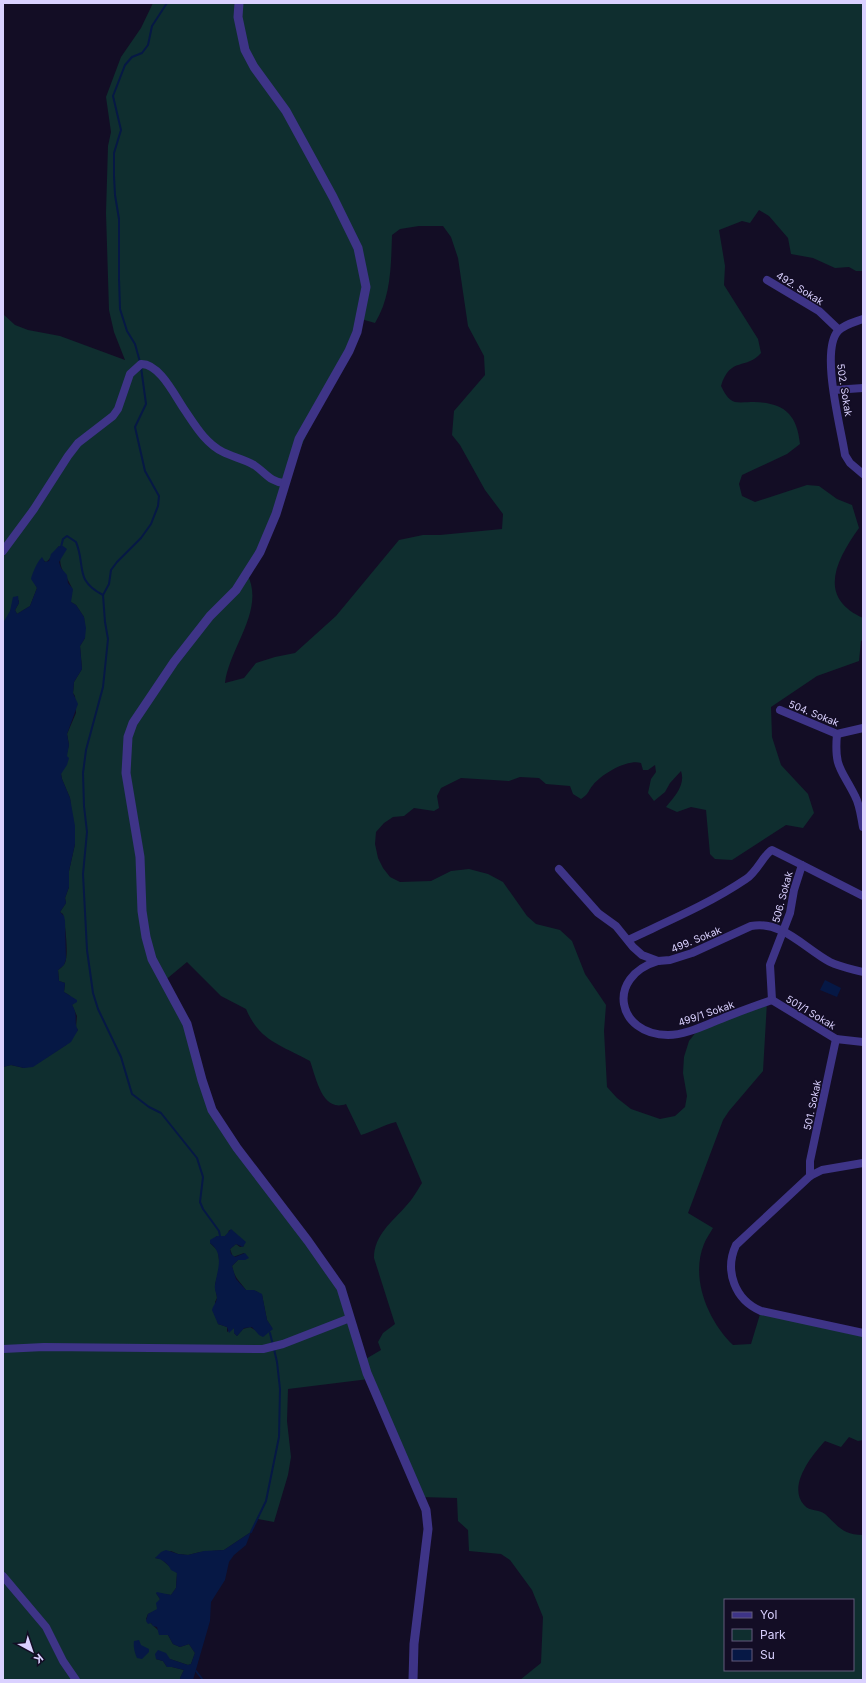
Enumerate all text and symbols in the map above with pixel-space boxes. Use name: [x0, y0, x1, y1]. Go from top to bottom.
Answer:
street label: 492. Sokak: [774, 269, 826, 308]
street label: 502. Sokak: [835, 363, 855, 418]
street label: 504. Sokak: [787, 697, 841, 729]
street label: 506. Sokak: [769, 869, 795, 924]
street label: 499. Sokak: [669, 923, 723, 955]
street label: 501/1 Sokak: [784, 992, 839, 1032]
street label: 499/1 Sokak: [676, 998, 736, 1028]
street label: 501. Sokak: [801, 1078, 823, 1131]
legend: [724, 1599, 854, 1671]
text: Yol: [760, 1607, 777, 1622]
text: Park: [760, 1627, 786, 1642]
north arrow: [12, 1631, 52, 1671]
text: Su: [760, 1647, 775, 1662]
text: K: [31, 1651, 46, 1667]

